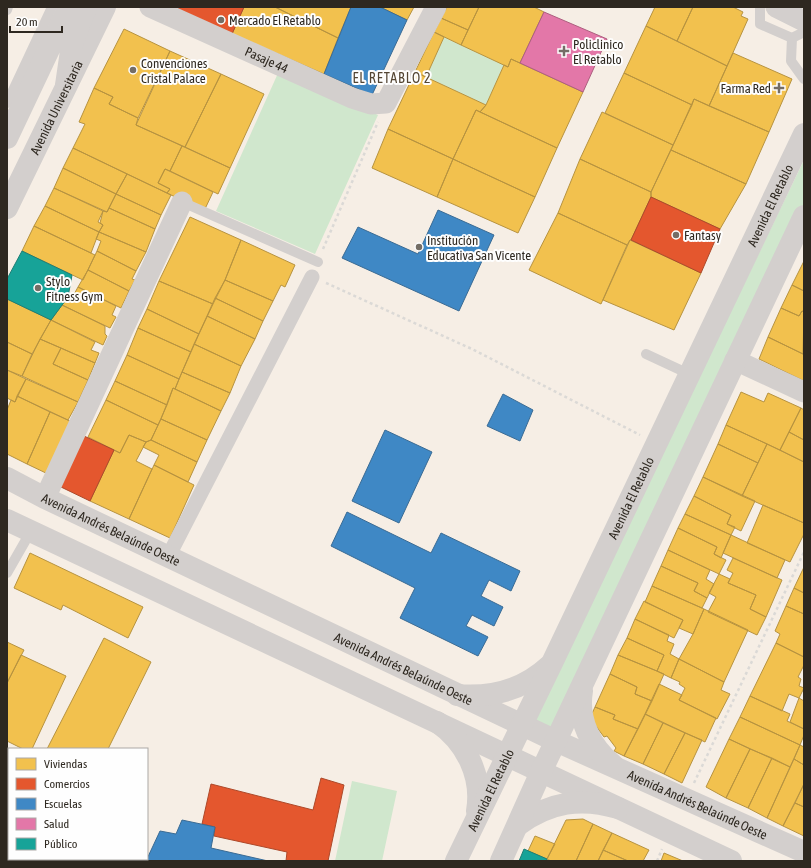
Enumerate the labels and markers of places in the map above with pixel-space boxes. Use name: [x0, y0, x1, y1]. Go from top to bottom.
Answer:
place label: Mercado El Retablo: [229, 13, 321, 28]
marker: Mercado El Retablo: [216, 15, 226, 25]
place label: Policlinico El Retablo: [573, 37, 623, 67]
marker: Policlinico El Retablo: [558, 45, 570, 57]
place label: Convenciones Cristal Palace: [141, 56, 208, 86]
marker: Convenciones Cristal Palace: [128, 65, 138, 75]
place label: Farma Red: [720, 81, 771, 96]
marker: Farma Red: [774, 83, 784, 93]
place label: Fantasy: [684, 228, 722, 243]
marker: Fantasy: [671, 230, 681, 240]
place label: Institución Educativa San Vicente: [427, 233, 531, 263]
marker: Institución Educativa San Vicente: [414, 242, 424, 252]
place label: Stylo Fitness Gym: [46, 274, 103, 304]
marker: Stylo Fitness Gym: [33, 283, 43, 293]

